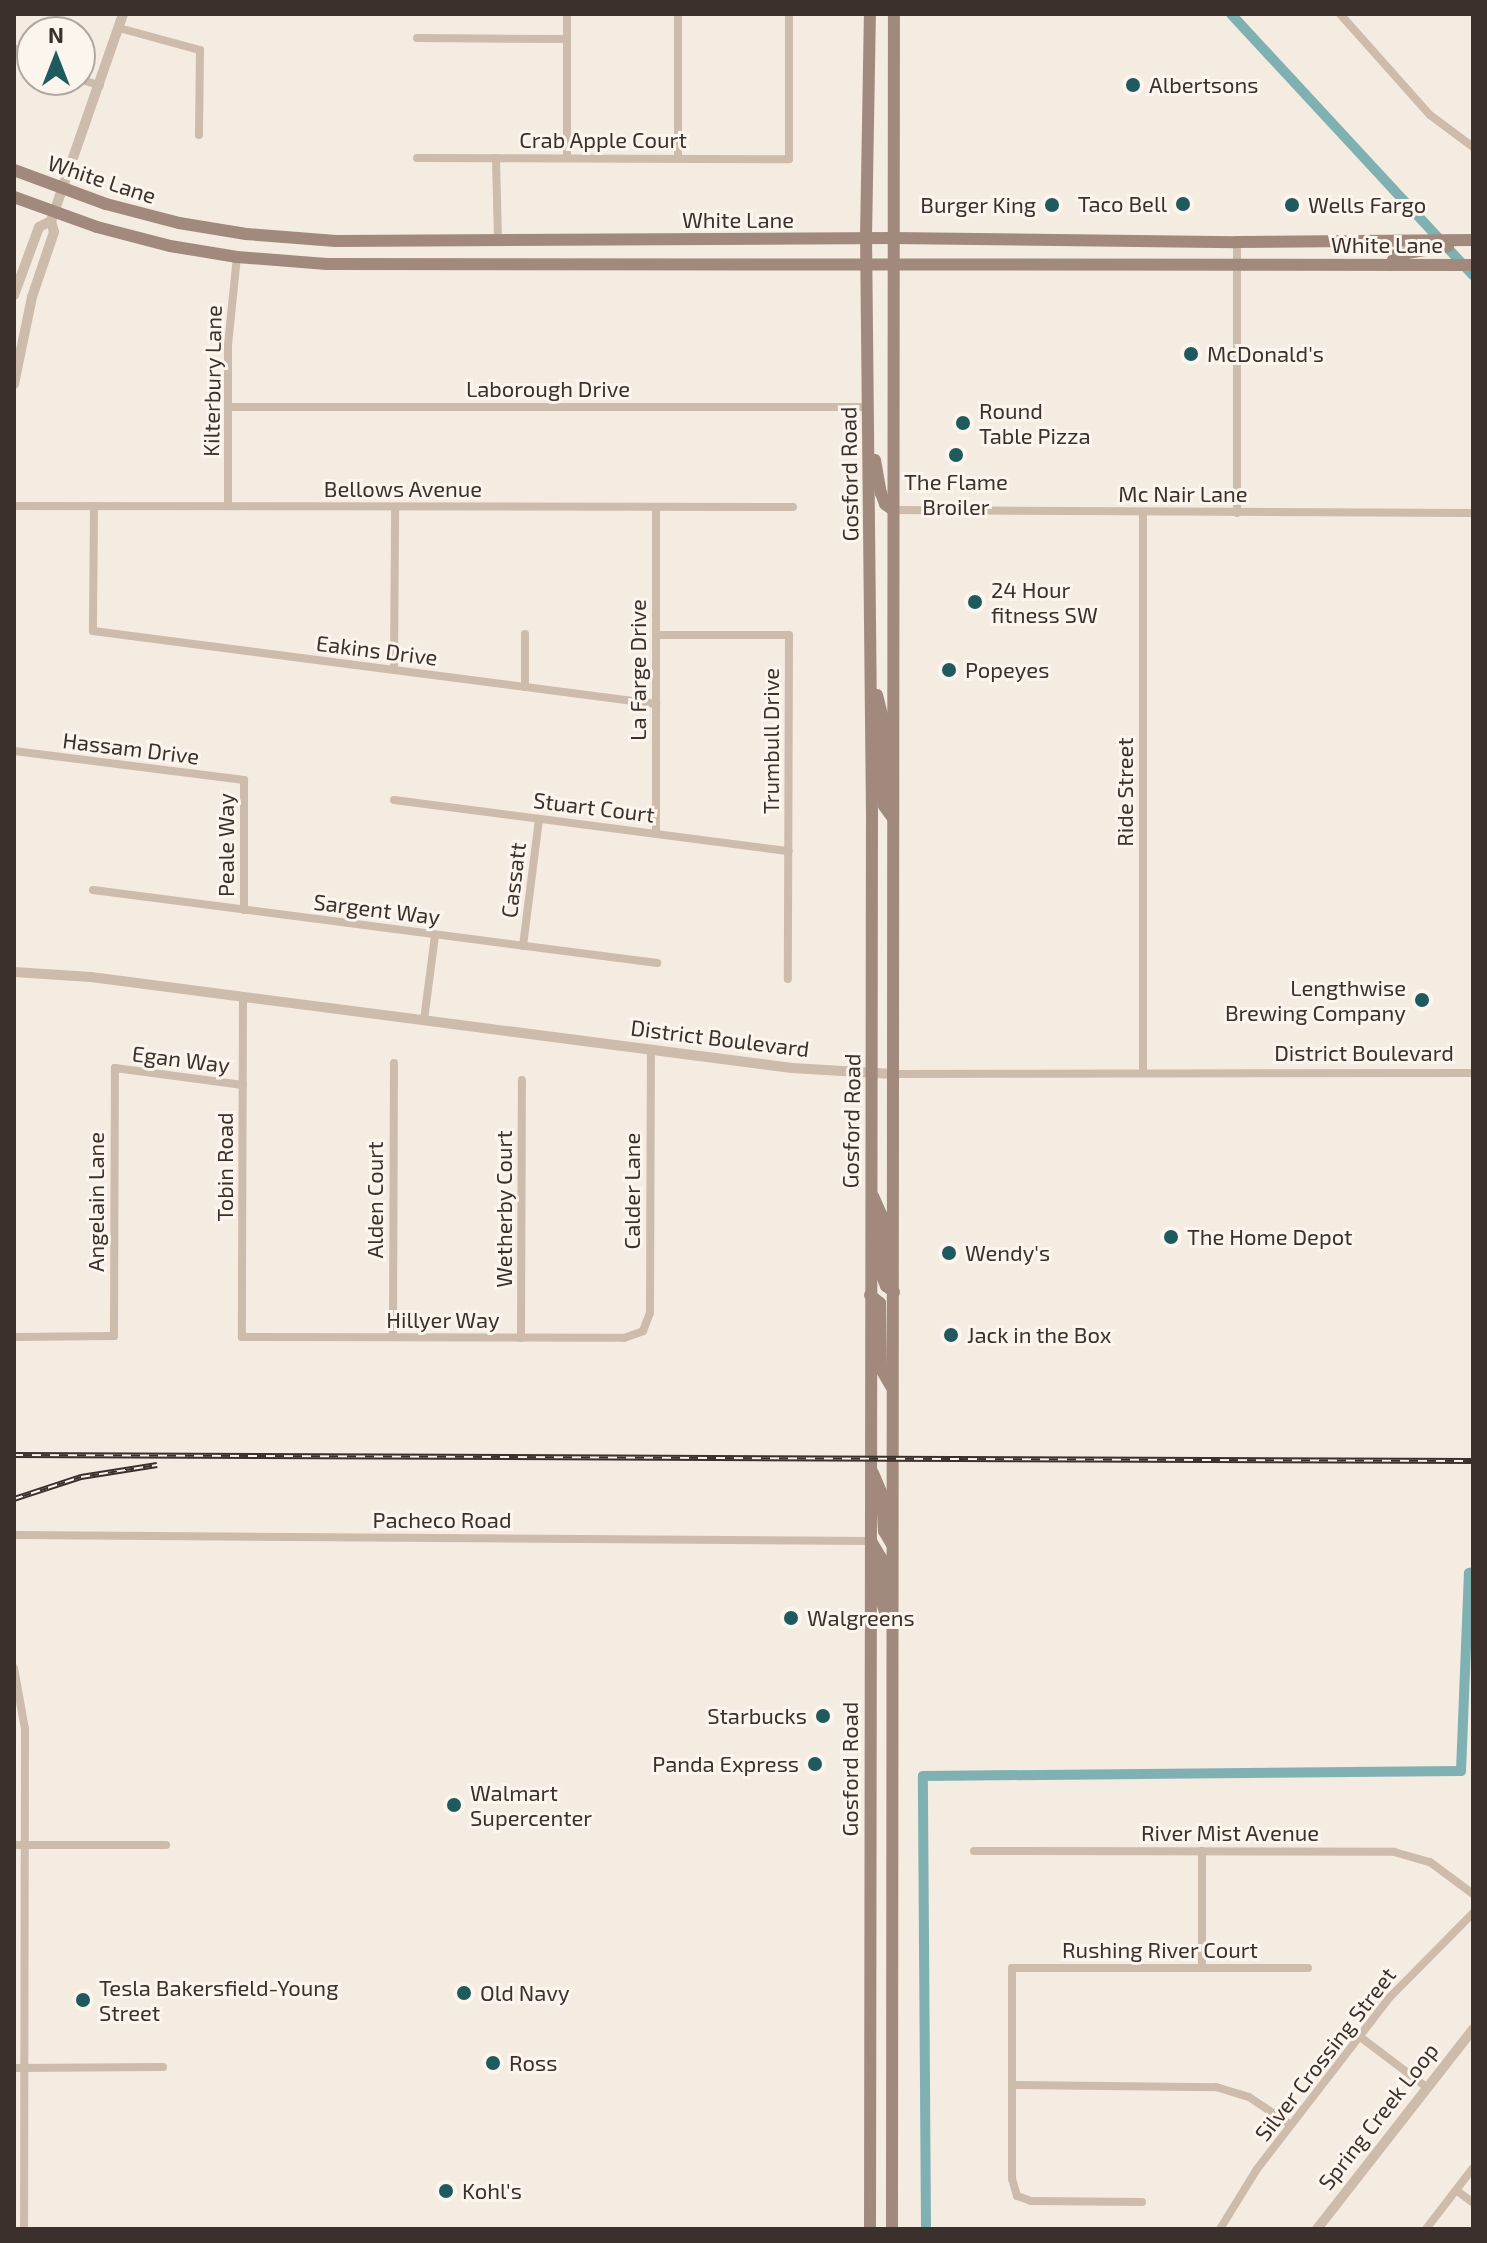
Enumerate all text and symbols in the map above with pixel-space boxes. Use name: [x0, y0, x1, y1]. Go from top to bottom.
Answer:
north arrow: [16, 16, 96, 96]
text: N: [48, 21, 64, 47]
place label: Albertsons: [1149, 72, 1258, 98]
marker: Albertsons: [1124, 76, 1142, 94]
street label: Crab Apple Court: [519, 127, 687, 153]
street label: White Lane: [45, 149, 159, 209]
place label: Taco Bell: [1078, 191, 1167, 217]
place label: Burger King: [920, 192, 1036, 218]
place label: Wells Fargo: [1308, 192, 1426, 218]
marker: Taco Bell: [1174, 195, 1192, 213]
marker: Burger King: [1043, 196, 1061, 214]
marker: Wells Fargo: [1283, 196, 1301, 214]
street label: White Lane: [682, 207, 794, 233]
street label: White Lane: [1331, 232, 1443, 258]
street label: Kilterbury Lane: [197, 305, 227, 457]
place label: McDonald's: [1207, 341, 1324, 367]
marker: McDonald's: [1182, 345, 1200, 363]
street label: Laborough Drive: [466, 376, 630, 402]
place label: Round Table Pizza: [979, 397, 1091, 448]
street label: Gosford Road: [835, 406, 863, 542]
marker: Round Table Pizza: [954, 414, 972, 432]
marker: The Flame Broiler: [947, 446, 965, 464]
place label: The Flame Broiler: [904, 468, 1008, 520]
street label: Bellows Avenue: [324, 476, 482, 502]
street label: Mc Nair Lane: [1118, 481, 1248, 507]
place label: 24 Hour fitness SW: [991, 576, 1098, 628]
marker: 24 Hour fitness SW: [966, 593, 984, 611]
street label: La Farge Drive: [625, 599, 651, 741]
street label: Eakins Drive: [315, 629, 439, 671]
place label: Popeyes: [965, 657, 1049, 683]
marker: Popeyes: [940, 661, 958, 679]
street label: Trumbull Drive: [758, 668, 784, 814]
street label: Hassam Drive: [61, 727, 201, 769]
street label: Ride Street: [1112, 737, 1138, 847]
street label: Stuart Court: [532, 786, 656, 828]
street label: Peale Way: [213, 793, 239, 897]
street label: Cassatt: [495, 841, 531, 919]
street label: Sargent Way: [312, 888, 442, 930]
place label: Lengthwise Brewing Company: [1225, 974, 1406, 1026]
marker: Lengthwise Brewing Company: [1413, 991, 1431, 1009]
street label: District Boulevard: [629, 1014, 811, 1062]
street label: Egan Way: [130, 1040, 232, 1078]
street label: District Boulevard: [1274, 1040, 1454, 1066]
street label: Gosford Road: [837, 1053, 865, 1189]
street label: Tobin Road: [212, 1112, 238, 1222]
street label: Wetherby Court: [491, 1130, 517, 1288]
street label: Angelain Lane: [83, 1132, 109, 1272]
street label: Calder Lane: [619, 1132, 645, 1250]
street label: Alden Court: [362, 1141, 388, 1259]
place label: The Home Depot: [1187, 1224, 1353, 1250]
marker: The Home Depot: [1162, 1228, 1180, 1246]
place label: Wendy's: [965, 1240, 1050, 1266]
marker: Wendy's: [940, 1244, 958, 1262]
street label: Hillyer Way: [386, 1307, 500, 1333]
place label: Jack in the Box: [967, 1322, 1112, 1348]
marker: Jack in the Box: [942, 1326, 960, 1344]
street label: Pacheco Road: [373, 1507, 511, 1533]
place label: Walgreens: [807, 1605, 915, 1631]
marker: Walgreens: [782, 1609, 800, 1627]
street label: Gosford Road: [837, 1702, 863, 1836]
place label: Starbucks: [707, 1703, 807, 1729]
marker: Starbucks: [814, 1707, 832, 1725]
place label: Panda Express: [652, 1751, 799, 1777]
marker: Panda Express: [806, 1755, 824, 1773]
place label: Walmart Supercenter: [470, 1779, 592, 1830]
marker: Walmart Supercenter: [445, 1796, 463, 1814]
street label: River Mist Avenue: [1140, 1820, 1320, 1846]
street label: Rushing River Court: [1062, 1937, 1258, 1963]
street label: Silver Crossing Street: [1249, 1962, 1401, 2146]
place label: Tesla Bakersfield-Young Street: [99, 1974, 338, 2026]
place label: Old Navy: [480, 1980, 570, 2006]
marker: Old Navy: [455, 1984, 473, 2002]
marker: Tesla Bakersfield-Young Street: [74, 1991, 92, 2009]
street label: Spring Creek Loop: [1312, 2037, 1444, 2195]
place label: Ross: [509, 2050, 557, 2076]
marker: Ross: [484, 2054, 502, 2072]
place label: Kohl's: [462, 2178, 522, 2204]
marker: Kohl's: [437, 2182, 455, 2200]

